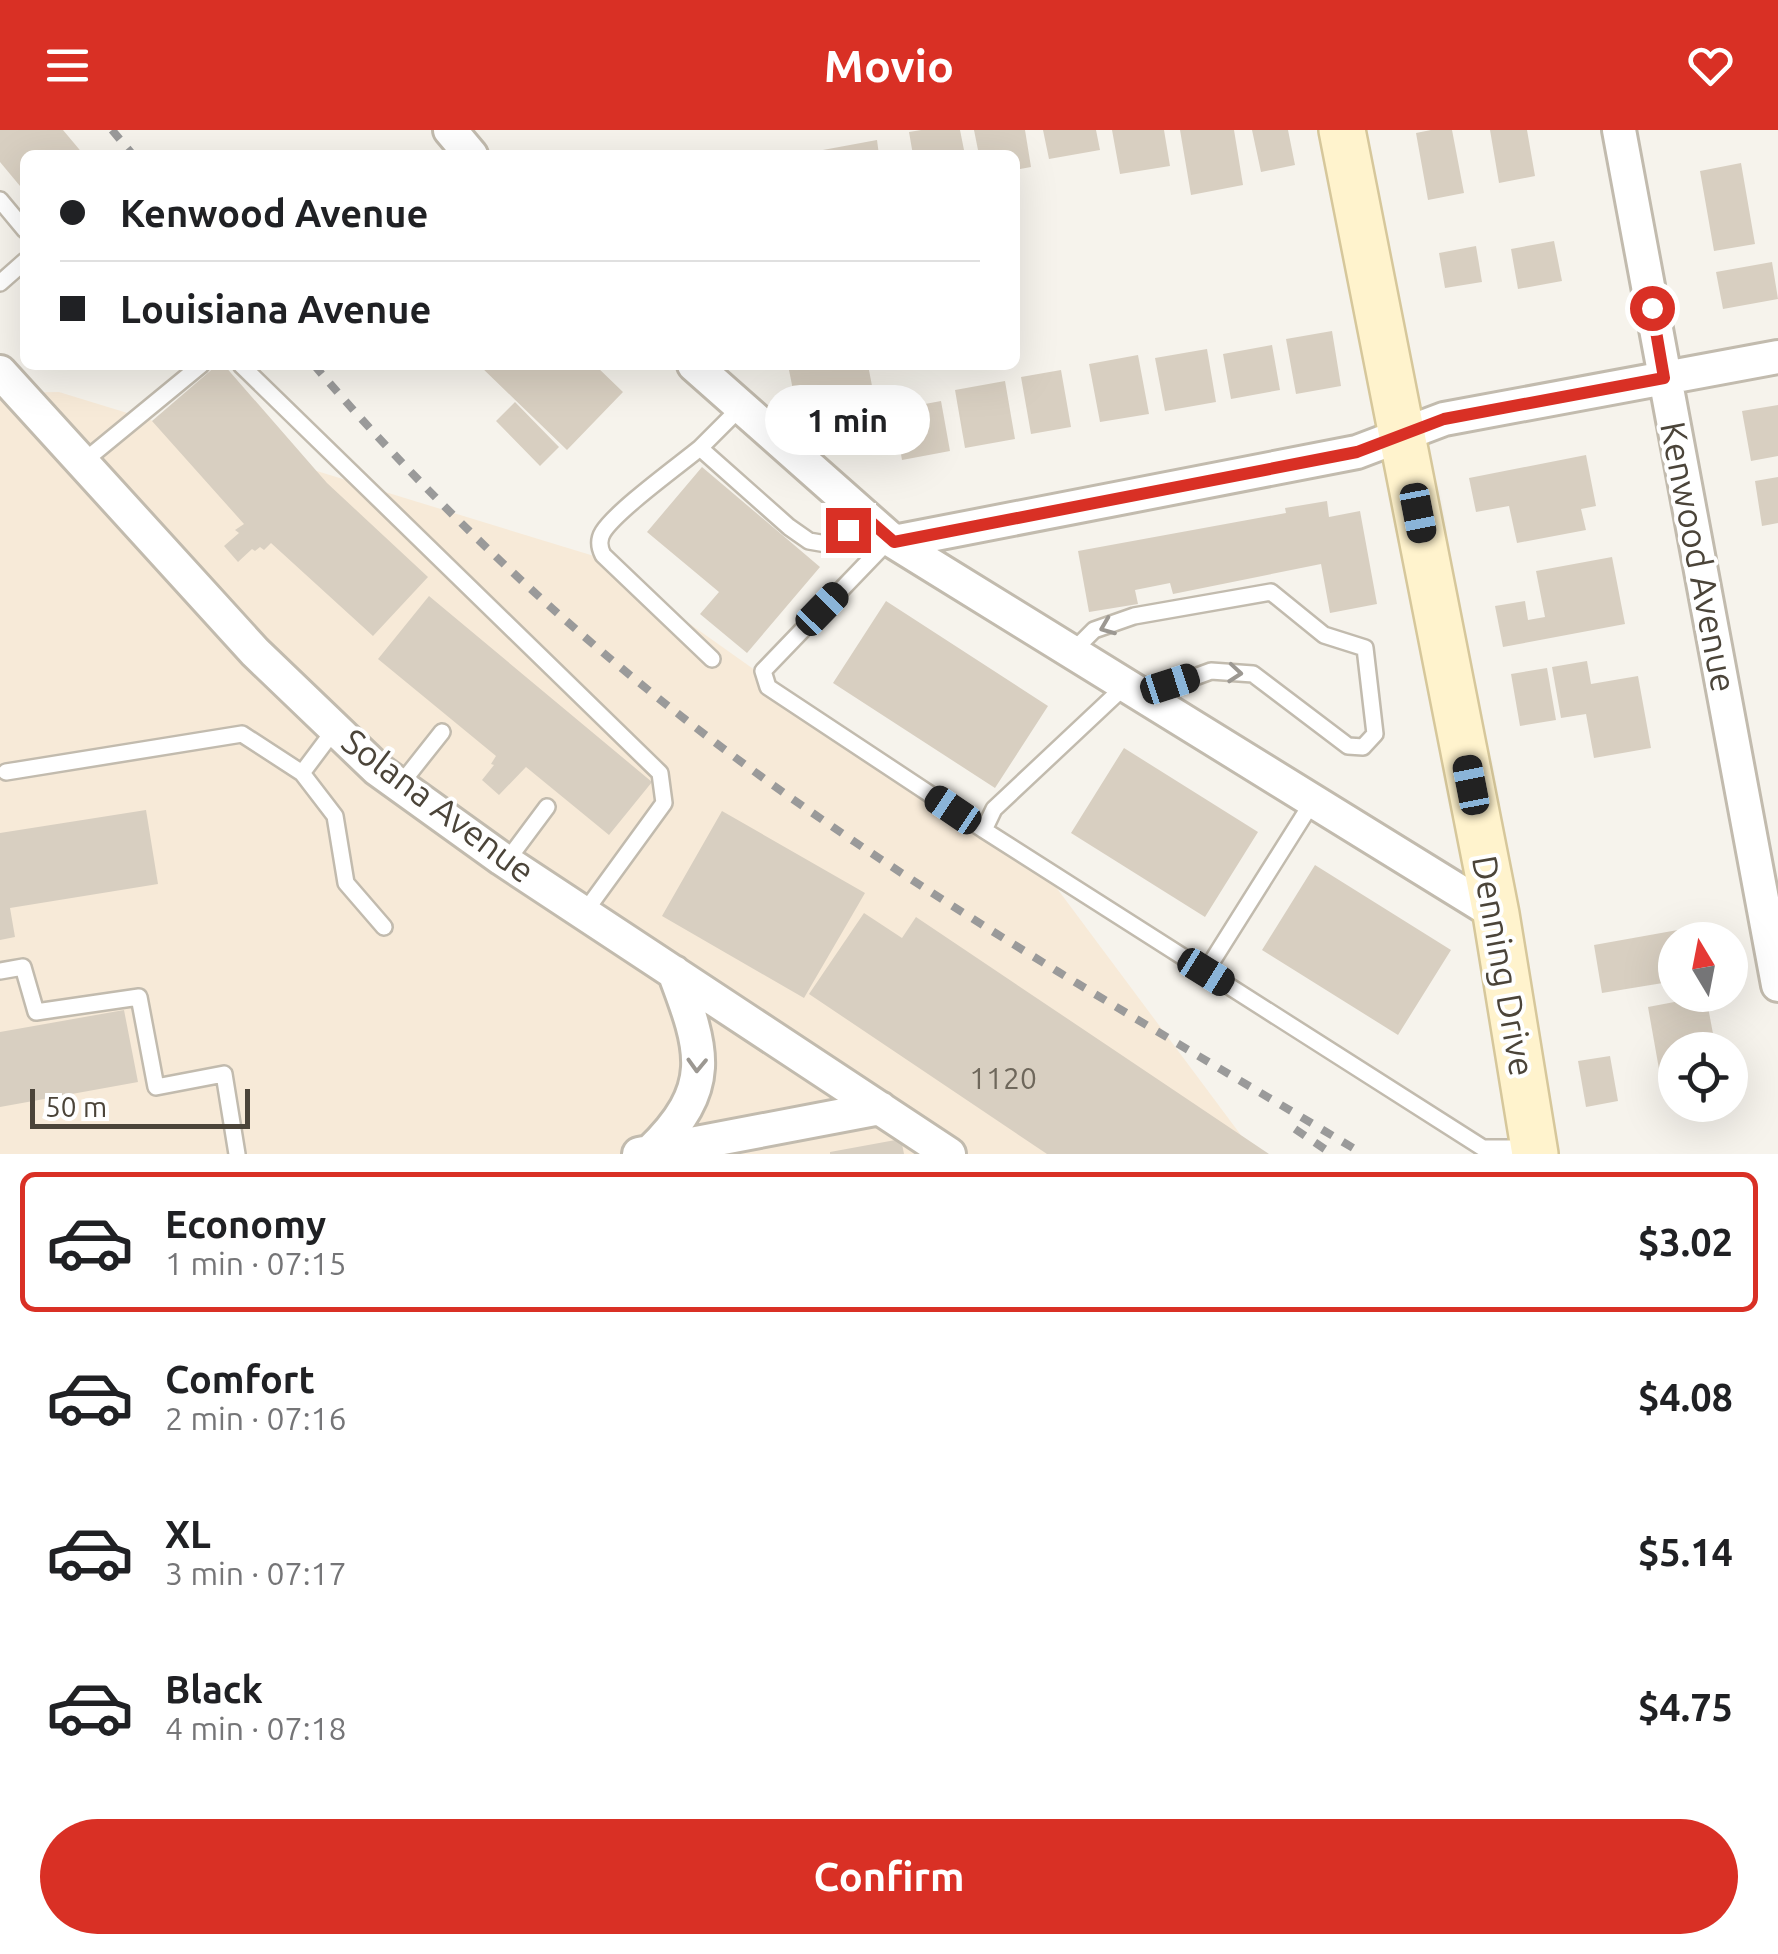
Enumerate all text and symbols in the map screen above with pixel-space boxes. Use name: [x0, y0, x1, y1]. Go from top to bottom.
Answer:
icon: menu: [40, 38, 95, 93]
icon: heart: [1683, 38, 1738, 93]
text: Movio: [824, 40, 954, 91]
text: Kenwood Avenue: [120, 192, 428, 234]
route start: [1630, 286, 1675, 331]
text: Louisiana Avenue: [120, 288, 431, 330]
callout: 1 min: [766, 385, 930, 455]
text: 1 min: [807, 402, 888, 438]
street label: Kenwood Avenue: [1653, 418, 1745, 695]
car: [1398, 481, 1438, 545]
route end: [826, 508, 871, 553]
car: [790, 577, 854, 641]
one-way arrow: [1099, 615, 1117, 635]
car: [1137, 660, 1203, 708]
one-way arrow: [1228, 661, 1244, 683]
street label: Solana Avenue: [335, 720, 542, 890]
car: [1451, 753, 1491, 817]
car: [920, 781, 986, 839]
street label: Denning Drive: [1465, 852, 1543, 1079]
north arrow: [1658, 922, 1748, 1012]
map controls: [1658, 922, 1748, 1122]
car: [1173, 943, 1239, 1001]
button: locate: [1658, 1032, 1748, 1122]
one-way arrow: [686, 1058, 707, 1073]
house number: 1120: [969, 1061, 1037, 1095]
scale bar: [30, 1084, 250, 1128]
text: 50 m: [45, 1091, 107, 1122]
icon: car: [45, 1197, 135, 1287]
text: Economy: [165, 1203, 326, 1245]
text: $3.02: [1638, 1221, 1733, 1263]
text: 1 min · 07:15: [165, 1245, 347, 1281]
icon: car: [45, 1352, 135, 1442]
text: Comfort: [165, 1358, 315, 1400]
text: $4.08: [1638, 1376, 1733, 1418]
text: 2 min · 07:16: [165, 1400, 347, 1436]
icon: car: [45, 1507, 135, 1597]
text: XL: [165, 1513, 211, 1555]
text: $5.14: [1638, 1531, 1733, 1573]
text: 3 min · 07:17: [165, 1555, 347, 1591]
icon: car: [45, 1662, 135, 1752]
text: Black: [165, 1668, 263, 1710]
text: $4.75: [1638, 1686, 1733, 1728]
text: 4 min · 07:18: [165, 1710, 347, 1746]
button: Confirm: [40, 1819, 1738, 1934]

